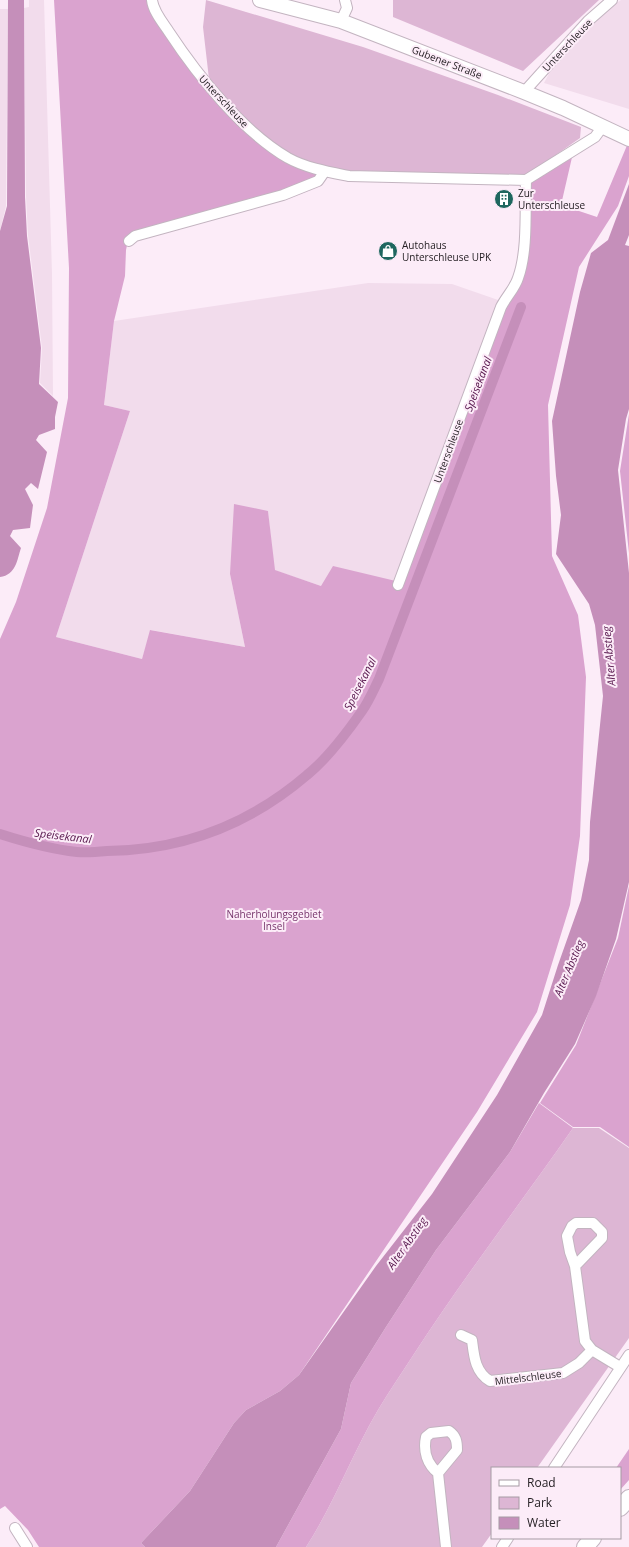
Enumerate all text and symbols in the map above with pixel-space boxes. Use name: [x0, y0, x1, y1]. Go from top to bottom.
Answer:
street label: Unterschleuse: [539, 15, 595, 74]
street label: Gubener Straße: [410, 42, 484, 82]
street label: Unterschleuse: [196, 72, 252, 131]
place label: Zur Unterschleuse: [518, 186, 585, 212]
building icon: Zur Unterschleuse: [493, 188, 515, 210]
place label: Autohaus Unterschleuse UPK: [402, 238, 492, 264]
shop icon: Autohaus Unterschleuse UPK: [377, 240, 399, 262]
water label: Speisekanal: [460, 354, 495, 413]
street label: Unterschleuse: [430, 417, 466, 485]
water label: Alter Abstieg: [598, 624, 619, 688]
water label: Speisekanal: [340, 655, 379, 713]
water label: Speisekanal: [34, 825, 93, 846]
park label: Naherholungsgebiet Insel: [227, 907, 322, 933]
water label: Alter Abstieg: [550, 936, 588, 999]
water label: Alter Abstieg: [383, 1213, 431, 1272]
street label: Mittelschleuse: [494, 1366, 563, 1388]
legend: [491, 1467, 621, 1539]
text: Road: [527, 1474, 556, 1491]
text: Park: [527, 1494, 553, 1511]
text: Water: [527, 1514, 561, 1531]

